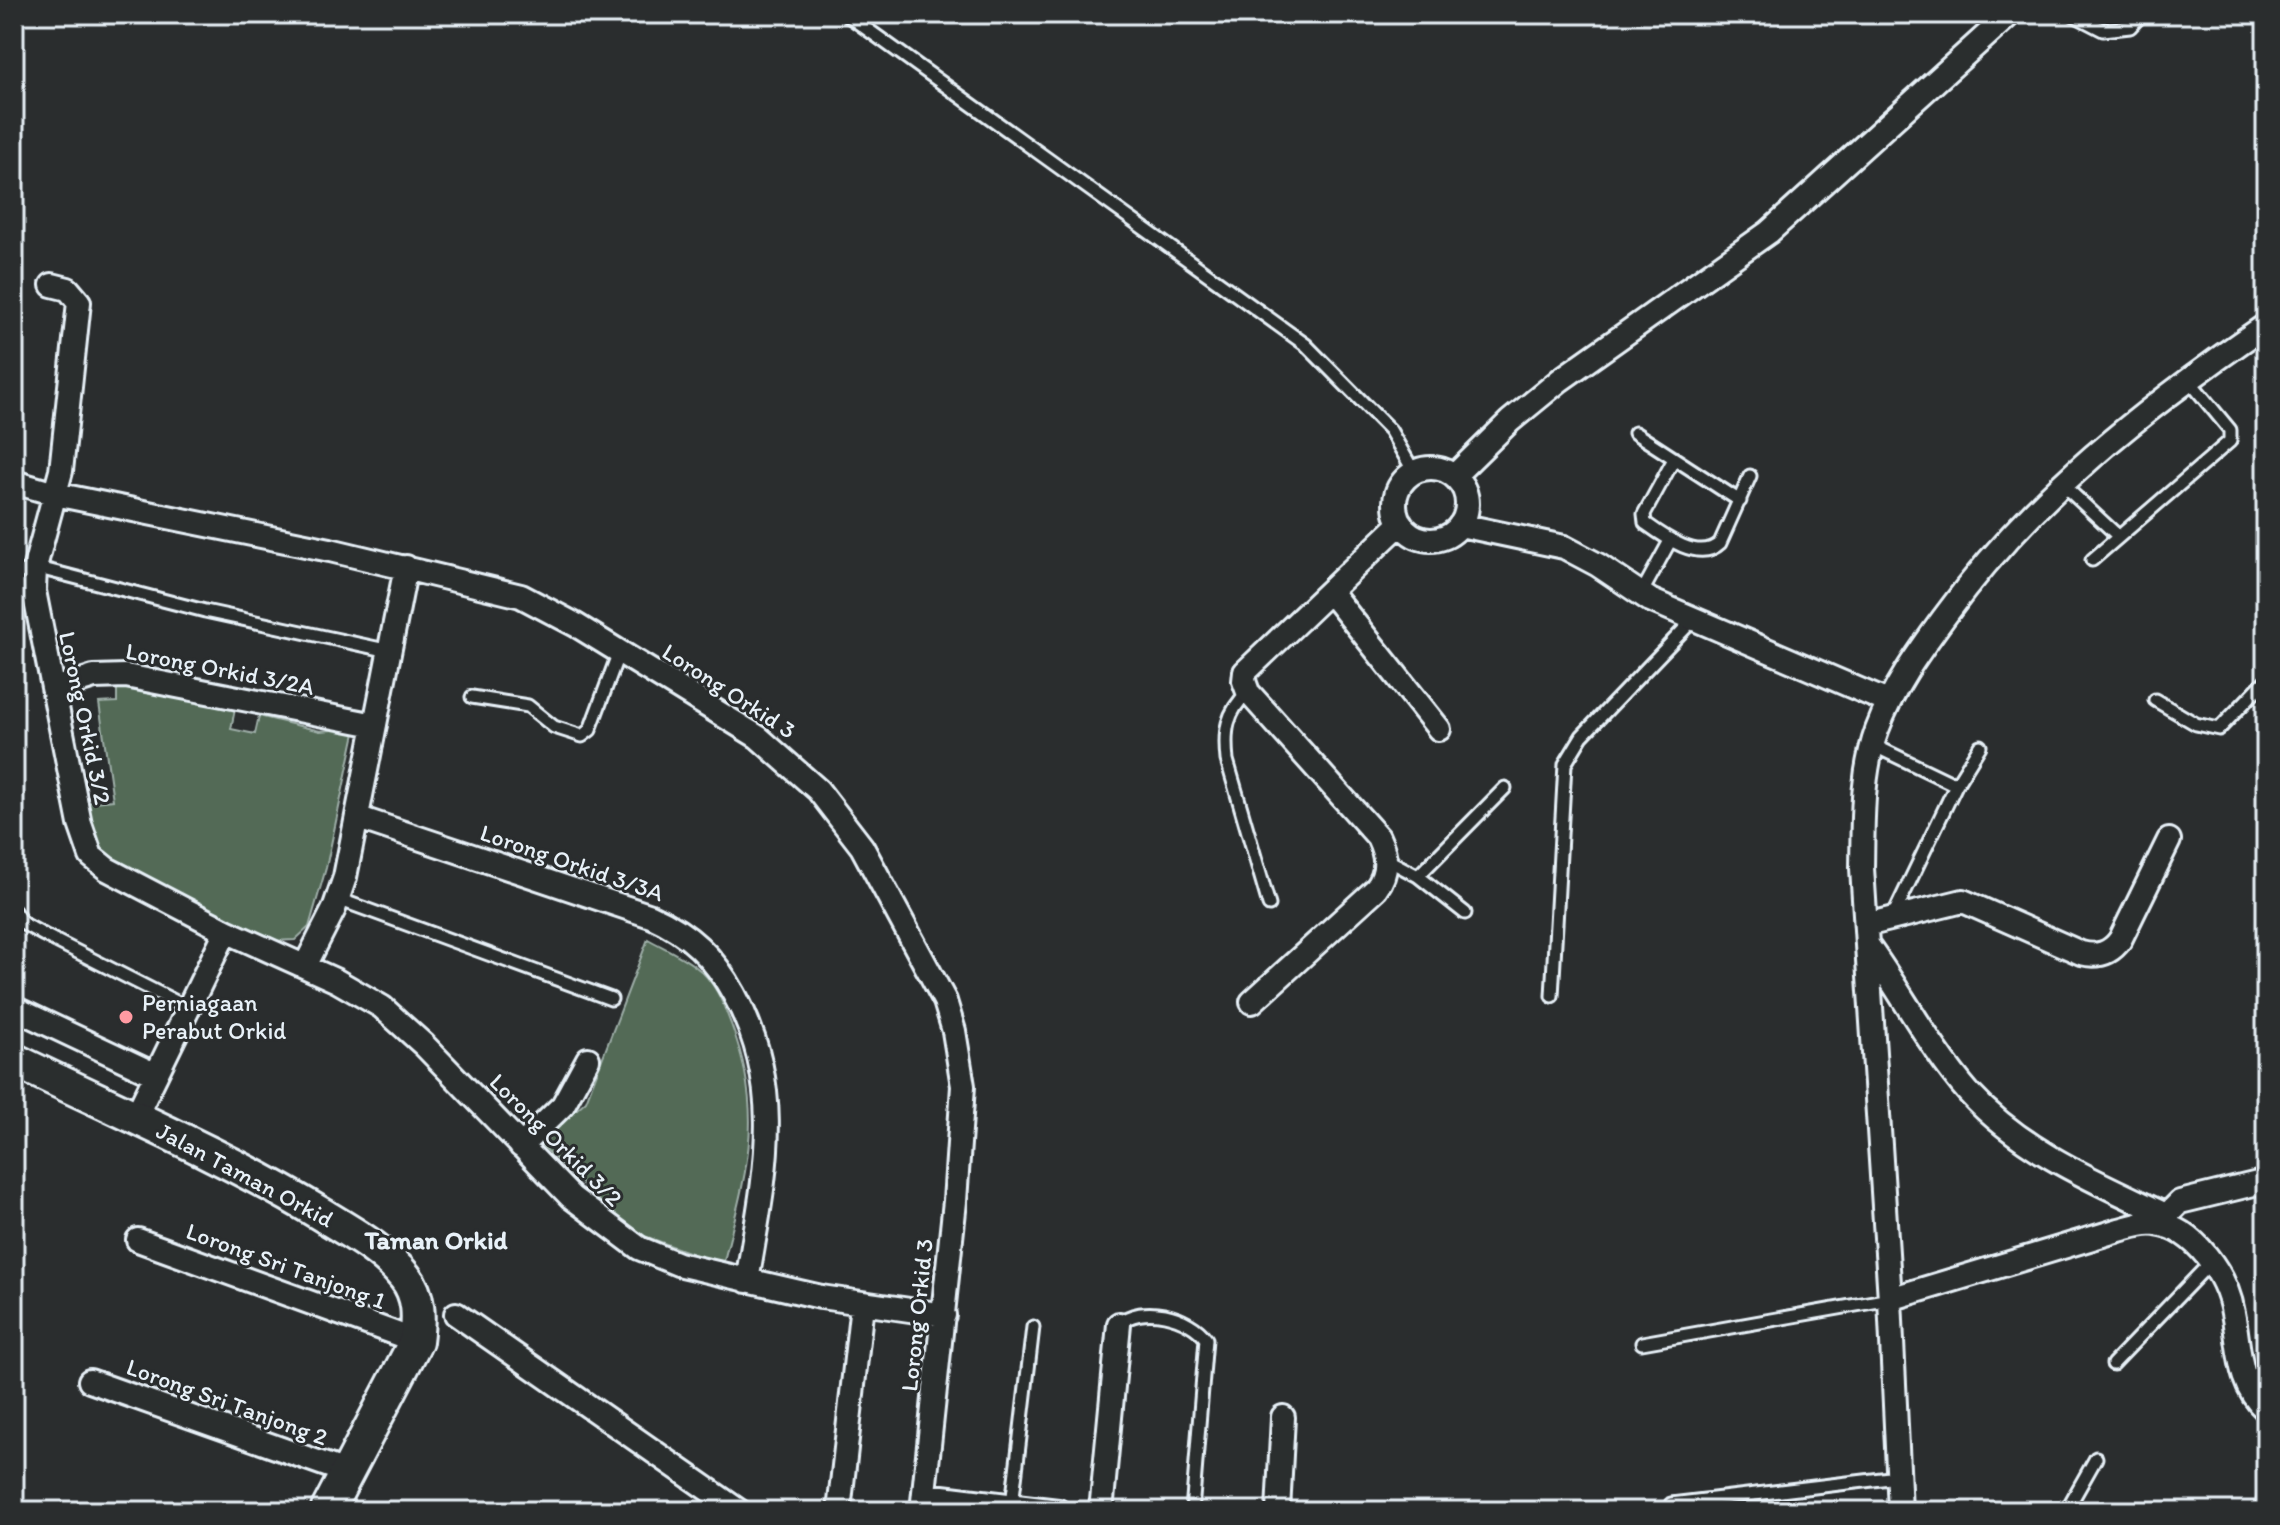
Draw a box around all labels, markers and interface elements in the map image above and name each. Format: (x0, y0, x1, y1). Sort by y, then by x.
street label: Lorong Orkid 3/2 (53, 629, 118, 807)
street label: Lorong Orkid 3/2A (123, 636, 317, 701)
street label: Lorong Orkid 3 (657, 637, 802, 745)
street label: Lorong Orkid 3/3A (477, 818, 668, 907)
place label: Perniagaan Perabut Orkid (142, 988, 286, 1045)
marker: Perniagaan Perabut Orkid (117, 1008, 135, 1026)
street label: Lorong Orkid 3/2 (484, 1067, 629, 1212)
street label: Jalan Taman Orkid (152, 1116, 339, 1233)
street label: Lorong Sri Tanjong 1 (182, 1216, 390, 1315)
district label: Taman Orkid (363, 1224, 509, 1256)
street label: Lorong Orkid 3 (894, 1237, 939, 1393)
street label: Lorong Sri Tanjong 2 (123, 1352, 332, 1452)

